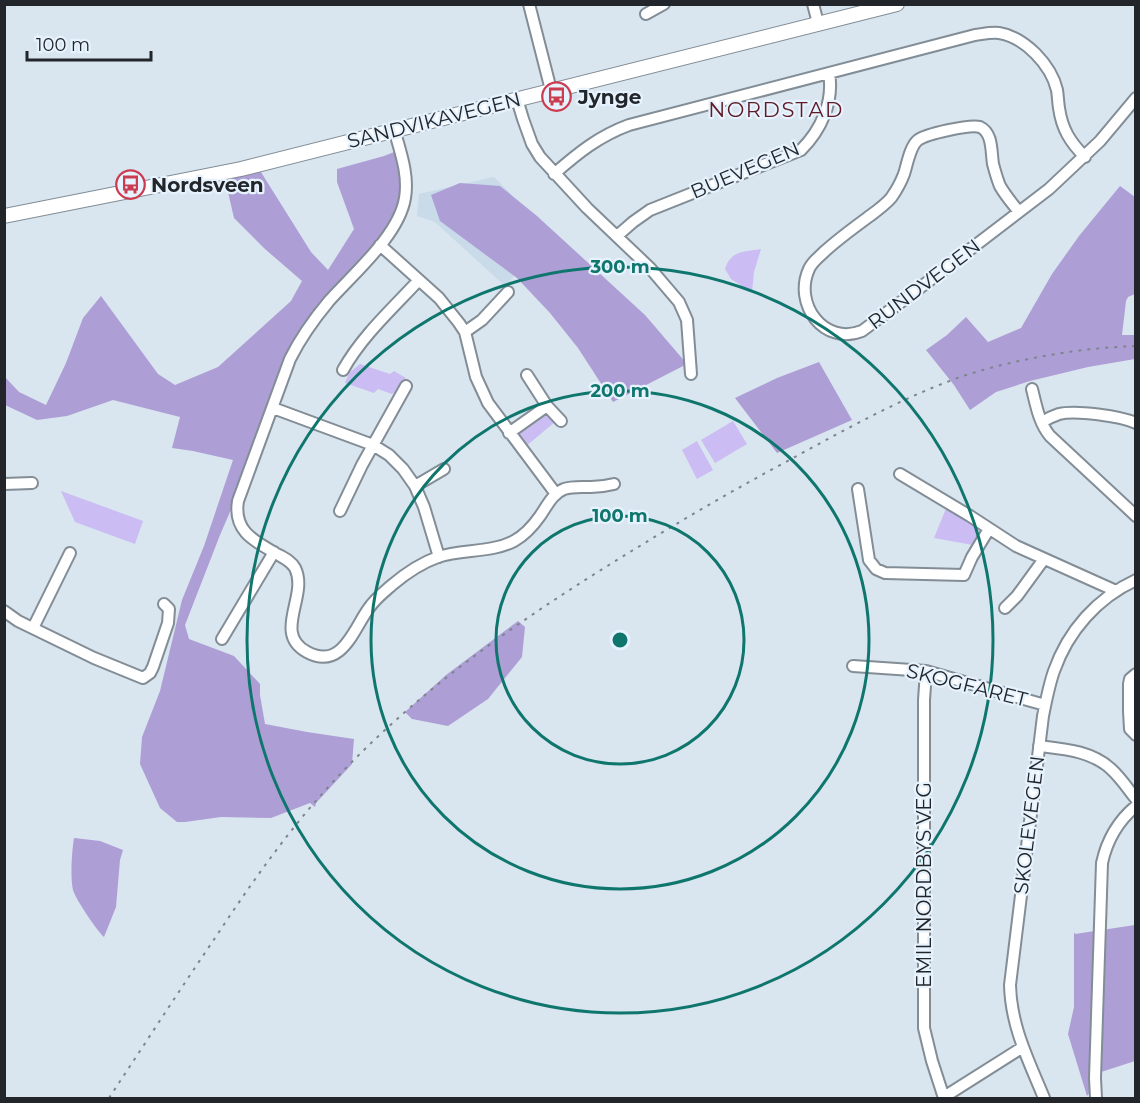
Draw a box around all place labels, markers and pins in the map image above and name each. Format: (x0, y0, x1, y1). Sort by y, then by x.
bus stop icon: Jynge (541, 81, 573, 113)
place label: Jynge (577, 85, 641, 109)
bus stop icon: Nordsveen (114, 169, 146, 201)
place label: Nordsveen (151, 173, 264, 197)
centre of rings (610, 630, 630, 650)

